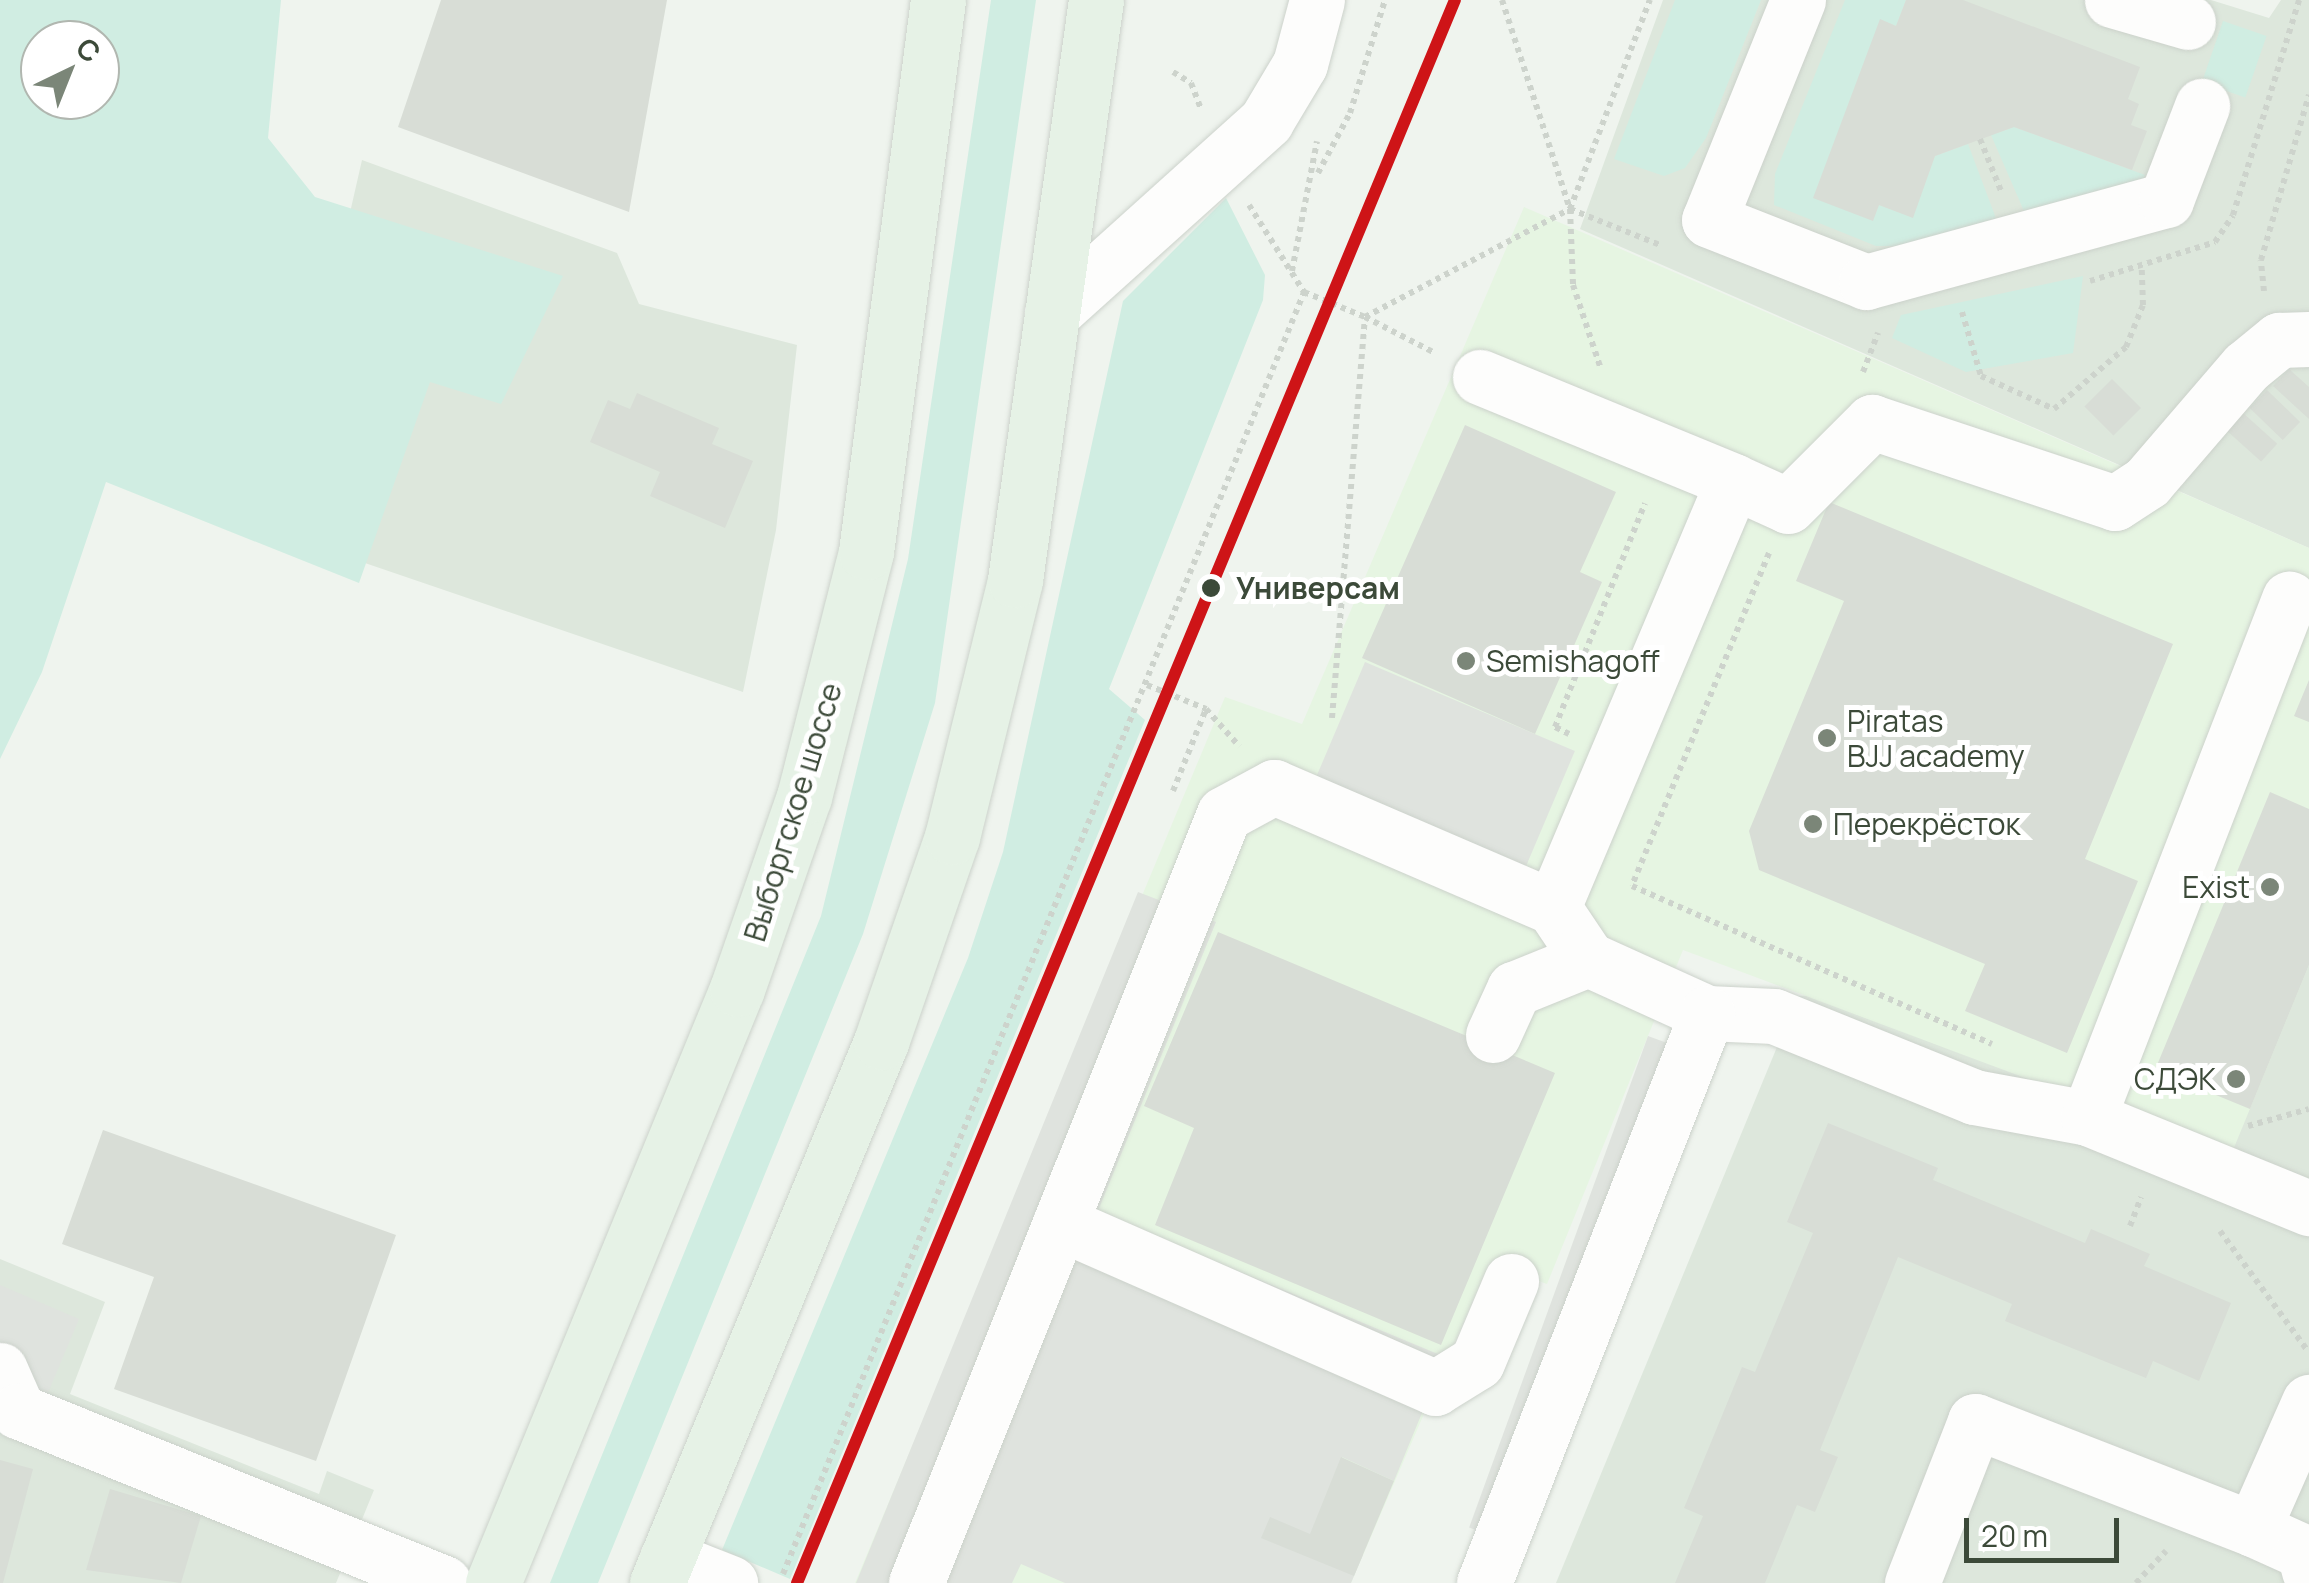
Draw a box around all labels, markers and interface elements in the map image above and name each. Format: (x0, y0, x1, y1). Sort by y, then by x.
north arrow (20, 20, 120, 120)
text: С (69, 29, 110, 70)
place label: Универсам (1236, 570, 1400, 606)
marker: Универсам (1195, 572, 1227, 604)
place label: Semishagoff (1486, 643, 1660, 679)
marker: Semishagoff (1455, 650, 1477, 672)
street label: Выборгское шоссе (737, 678, 849, 946)
place label: Piratas BJJ academy (1847, 703, 2025, 774)
marker: Piratas BJJ academy (1816, 727, 1838, 749)
place label: Перекрёсток (1833, 806, 2020, 842)
marker: Перекрёсток (1802, 813, 1824, 835)
place label: Exist (2182, 869, 2250, 905)
marker: Exist (2259, 876, 2281, 898)
place label: СДЭК (2134, 1061, 2216, 1097)
marker: СДЭК (2225, 1068, 2247, 1090)
scale bar (1969, 1498, 2124, 1560)
text: 20 m (1981, 1515, 2048, 1556)

